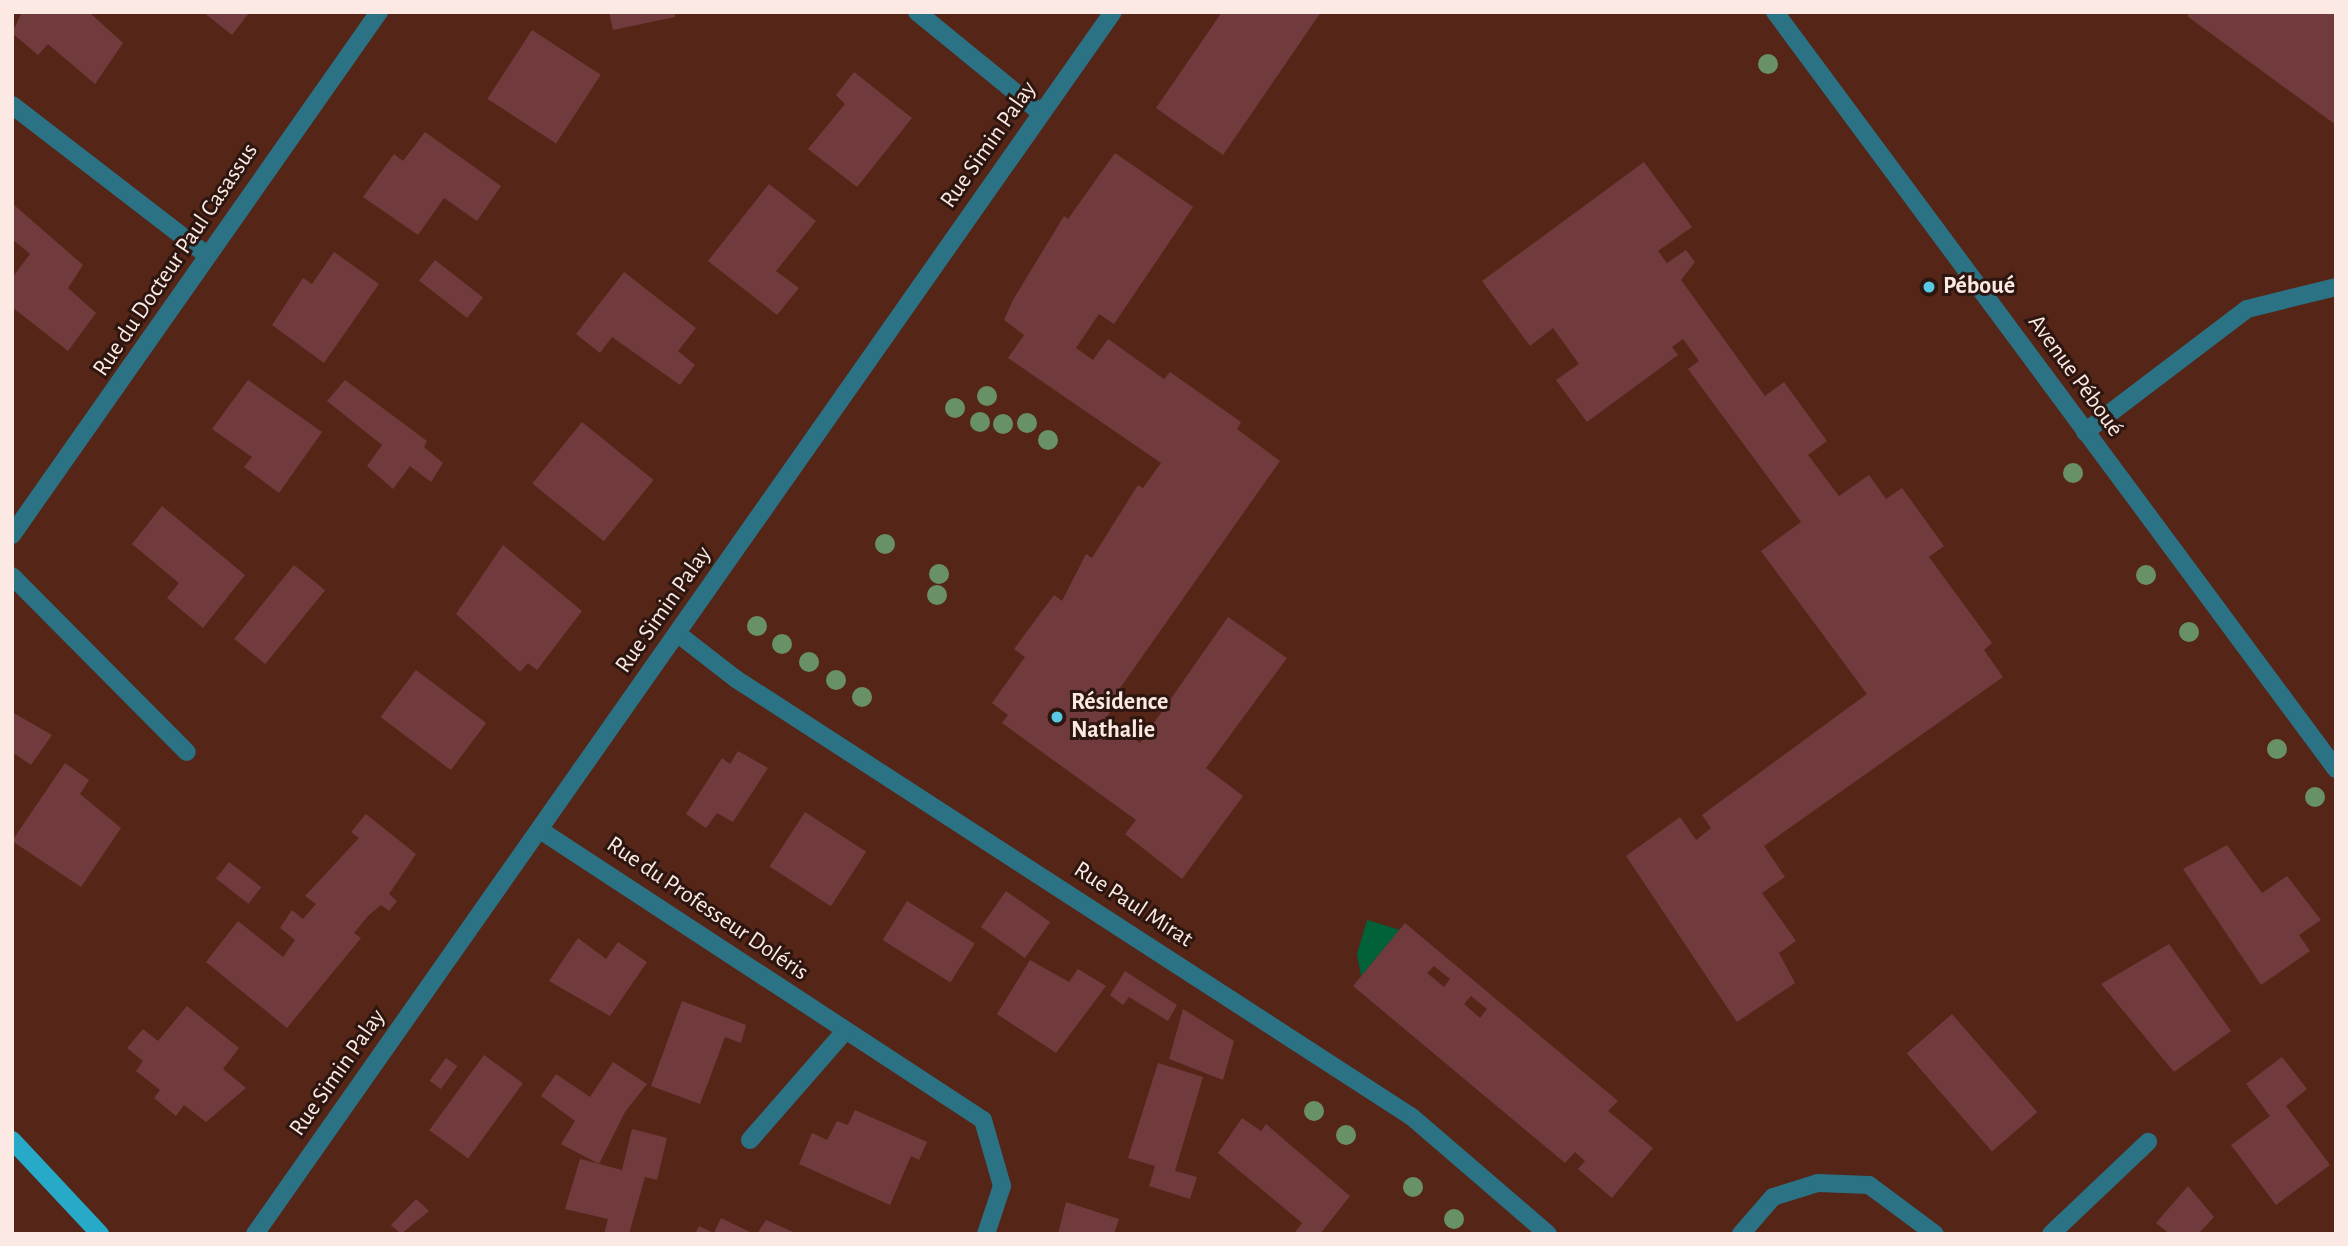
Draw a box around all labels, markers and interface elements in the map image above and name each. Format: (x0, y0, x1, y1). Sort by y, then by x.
street label: Rue Simin Palay (935, 76, 1043, 214)
street label: Rue du Docteur Paul Casassus (87, 138, 265, 382)
place label: Péboué (1943, 273, 2015, 301)
marker: Péboué (1921, 279, 1937, 295)
street label: Avenue Péboué (2021, 309, 2129, 443)
street label: Rue Simin Palay (610, 541, 718, 679)
place label: Résidence Nathalie (1071, 689, 1168, 745)
marker: Résidence Nathalie (1049, 709, 1065, 725)
street label: Rue du Professeur Doléris (601, 831, 813, 987)
street label: Rue Paul Mirat (1068, 856, 1198, 954)
street label: Rue Simin Palay (284, 1004, 392, 1142)

